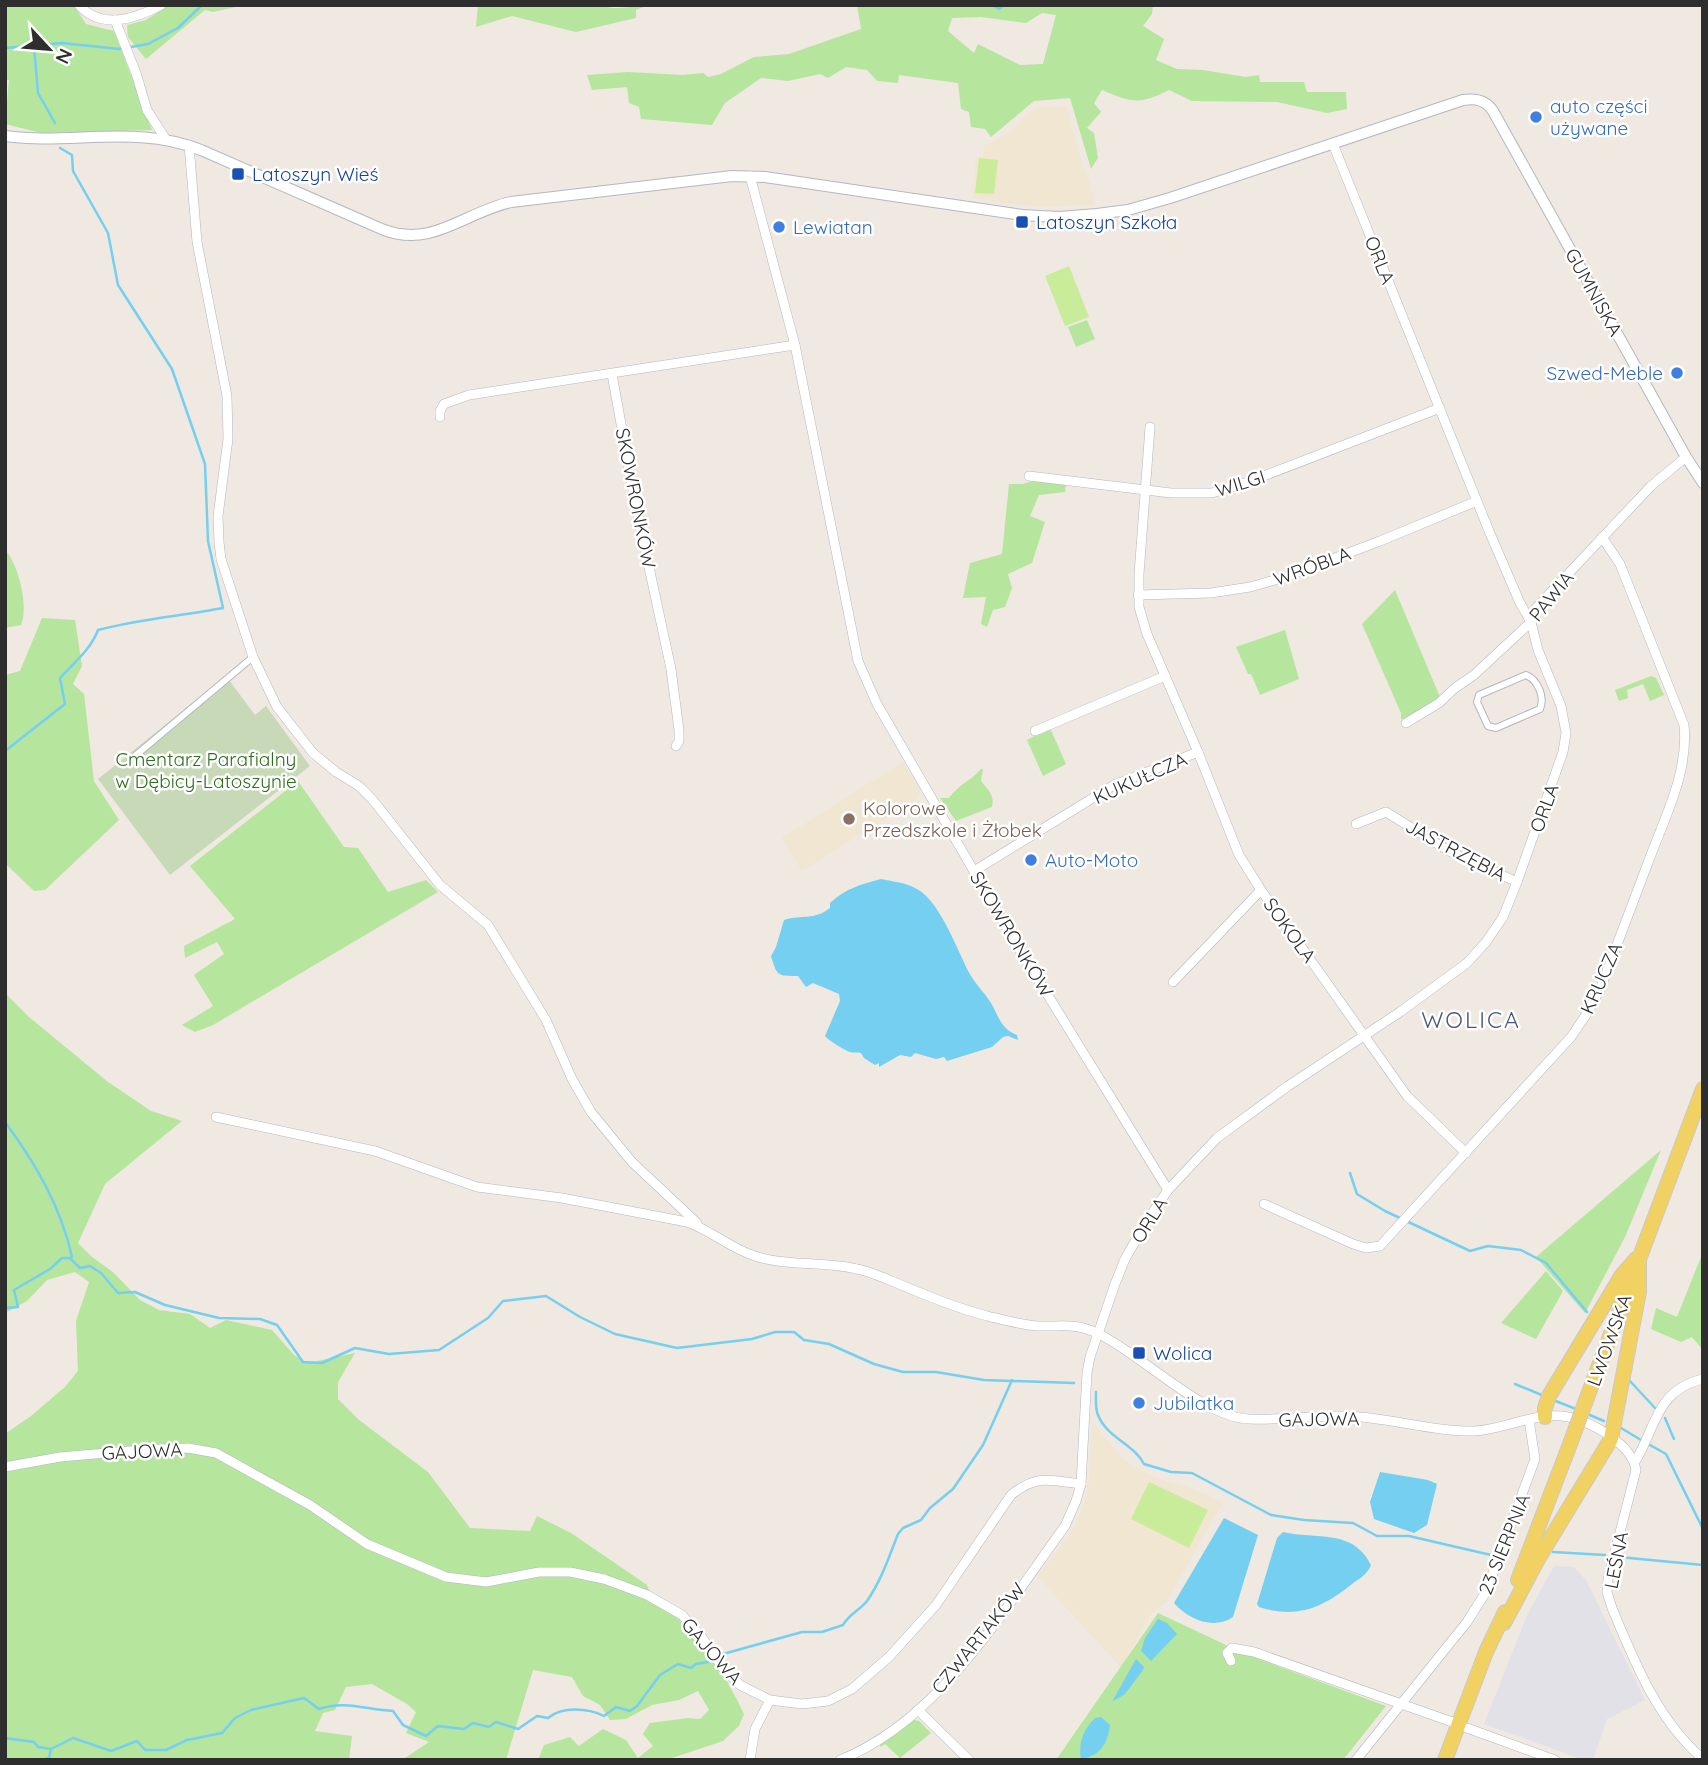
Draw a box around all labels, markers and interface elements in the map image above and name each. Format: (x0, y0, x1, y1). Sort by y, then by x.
north arrow (14, 14, 84, 84)
text: N (50, 45, 78, 68)
place label: auto części używane (1550, 94, 1647, 140)
marker: auto części używane (1528, 109, 1544, 125)
place label: Latoszyn Wieś (252, 162, 379, 186)
marker: Latoszyn Wieś (230, 166, 246, 182)
place label: Latoszyn Szkoła (1036, 210, 1177, 234)
marker: Latoszyn Szkoła (1014, 214, 1030, 230)
place label: Lewiatan (793, 215, 873, 239)
marker: Lewiatan (771, 219, 787, 235)
street label: ORLA (1360, 232, 1400, 288)
street label: GUMNISKA (1560, 244, 1628, 340)
place label: Szwed-Meble (1546, 361, 1663, 385)
marker: Szwed-Meble (1669, 365, 1685, 381)
street label: SKOWRONKÓW (611, 426, 661, 570)
street label: WILGI (1212, 464, 1268, 502)
street label: WRÓBLA (1270, 541, 1354, 591)
street label: PAWIA (1523, 566, 1579, 626)
park label: Cmentarz Parafialny w Dębicy-Latoszynie (115, 747, 297, 793)
street label: KUKUŁCZA (1089, 747, 1191, 809)
street label: ORLA (1524, 781, 1564, 835)
place label: Kolorowe Przedszkole i Żłobek (863, 796, 1042, 842)
marker: Kolorowe Przedszkole i Żłobek (841, 811, 857, 827)
street label: JASTRZĘBIA (1402, 813, 1510, 887)
place label: Auto-Moto (1045, 848, 1138, 872)
marker: Auto-Moto (1023, 852, 1039, 868)
street label: SKOWRONKÓW (965, 867, 1059, 1001)
street label: SOKOLA (1258, 893, 1322, 967)
street label: KRUCZA (1575, 938, 1627, 1018)
district label: WOLICA (1421, 1005, 1521, 1034)
street label: ORLA (1126, 1193, 1172, 1247)
street label: LWOWSKA (1581, 1291, 1637, 1389)
place label: Wolica (1153, 1341, 1212, 1365)
marker: Wolica (1131, 1345, 1147, 1361)
place label: Jubilatka (1153, 1391, 1234, 1415)
marker: Jubilatka (1131, 1395, 1147, 1411)
street label: GAJOWA (1278, 1406, 1360, 1432)
street label: GAJOWA (101, 1437, 183, 1465)
street label: 23 SIERPNIA (1473, 1490, 1535, 1598)
street label: LEŚNA (1599, 1529, 1633, 1591)
street label: CZWARTAKÓW (926, 1578, 1030, 1698)
street label: GAJOWA (676, 1613, 748, 1689)

